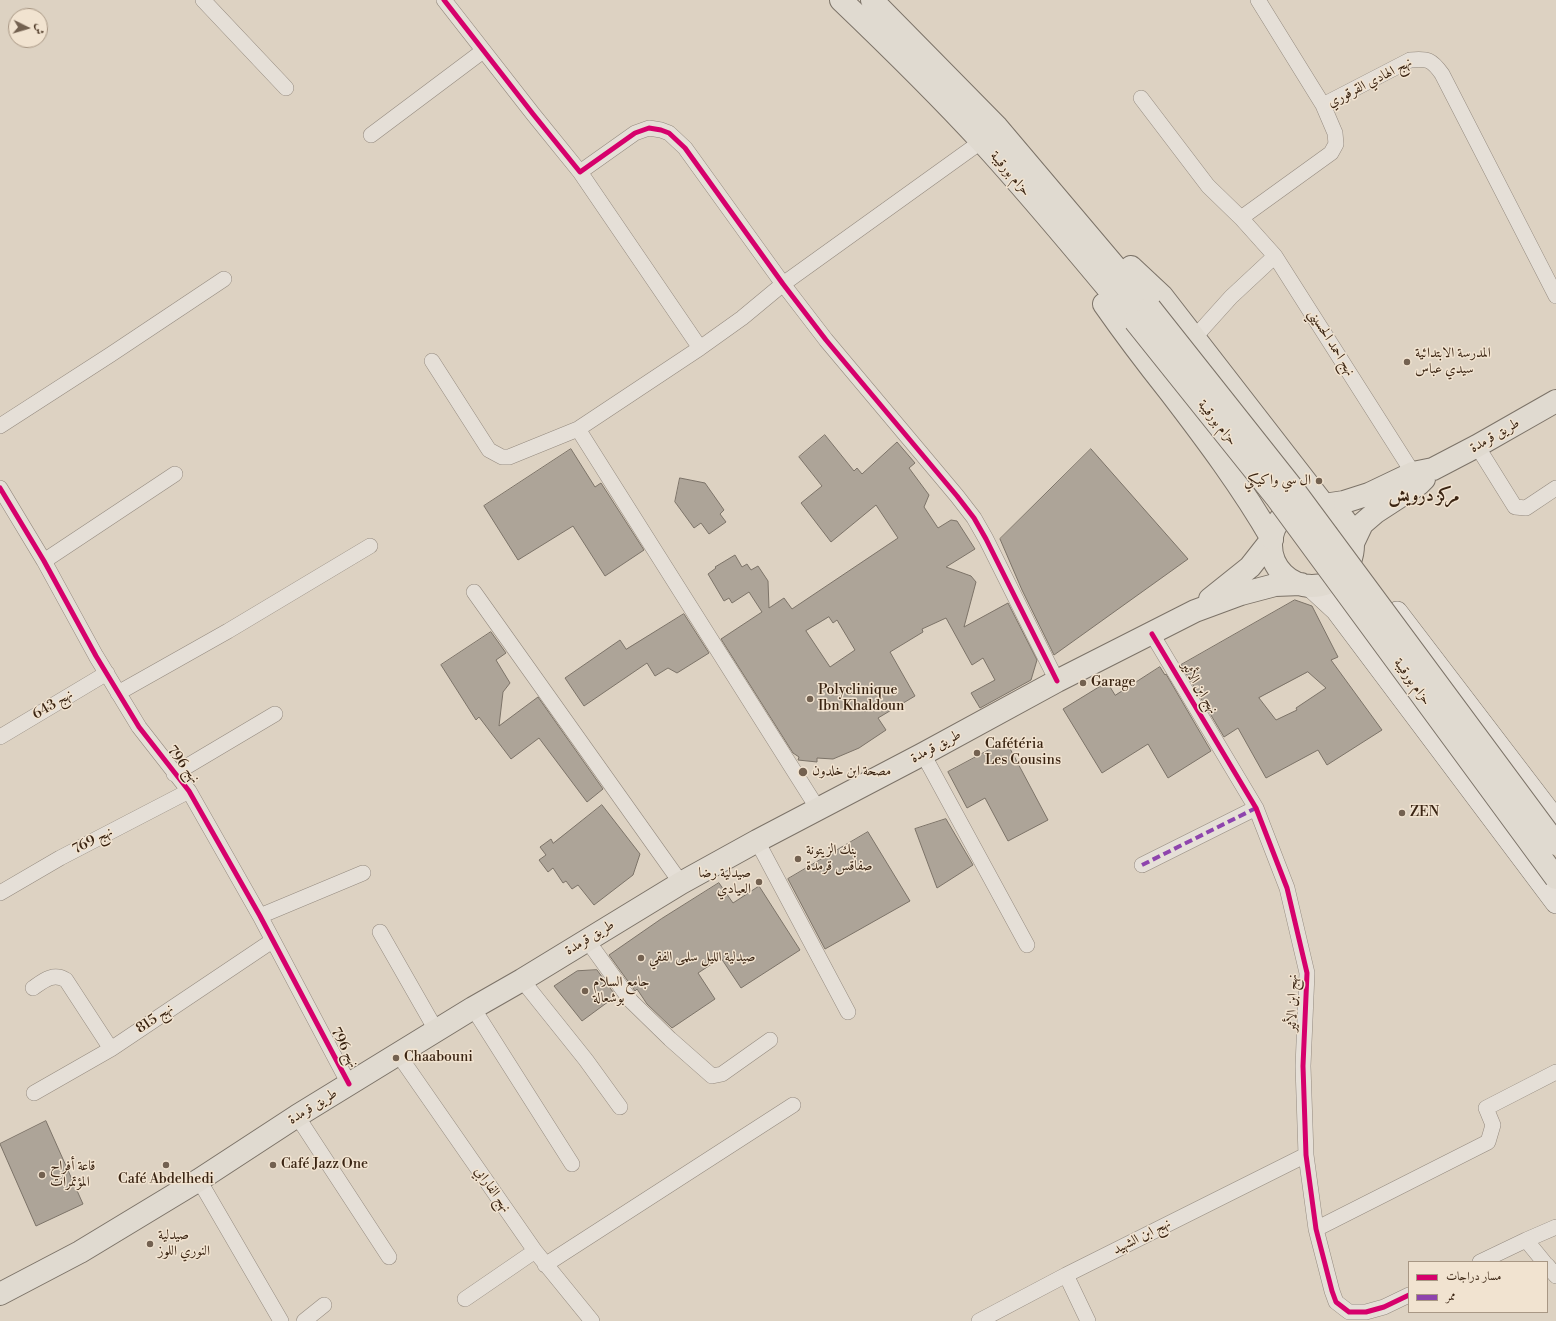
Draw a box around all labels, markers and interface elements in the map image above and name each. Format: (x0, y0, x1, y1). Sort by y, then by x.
north arrow (8, 8, 48, 48)
text: ش (32, 23, 46, 35)
street label: نهج الهادي القرقوري (1325, 54, 1415, 112)
street label: حزام بورقيبة (986, 148, 1034, 200)
street label: نهج احمد الحسيني (1304, 307, 1358, 379)
place label: المدرسة الابتدائية سيدي عباس (1415, 346, 1491, 378)
marker: المدرسة الابتدائية سيدي عباس (1402, 357, 1412, 367)
street label: حزام بورقيبة (1194, 397, 1240, 449)
street label: طريق قرمدة (1467, 415, 1523, 457)
place label: ال سي واكيكي (1244, 473, 1311, 489)
marker: ال سي واكيكي (1314, 476, 1324, 486)
district label: مركز درويش (1389, 486, 1459, 508)
street label: حزام بورقيبة (1389, 655, 1435, 709)
street label: نهج ابن الأثير (1177, 659, 1221, 717)
place label: Garage (1091, 675, 1136, 691)
marker: Garage (1078, 678, 1088, 688)
place label: Polyclinique Ibn Khaldoun (818, 683, 904, 716)
street label: نهج 643 (30, 686, 76, 724)
marker: Polyclinique Ibn Khaldoun (805, 694, 815, 704)
street label: طريق قرمدة (908, 727, 964, 767)
place label: Cafétéria Les Cousins (985, 737, 1061, 770)
street label: نهج 796 (163, 743, 203, 787)
marker: Cafétéria Les Cousins (972, 748, 982, 758)
place label: مصحة ابن خلدون (812, 764, 891, 780)
marker: مصحة ابن خلدون (797, 766, 809, 778)
place label: ZEN (1410, 805, 1439, 821)
marker: ZEN (1397, 808, 1407, 818)
street label: نهج 769 (70, 824, 116, 858)
place label: بنك الزيتونة صفاقس قرمدة (806, 843, 873, 876)
marker: بنك الزيتونة صفاقس قرمدة (793, 854, 803, 864)
place label: صيدلية رضا العيادي (699, 866, 751, 898)
marker: صيدلية رضا العيادي (754, 877, 764, 887)
street label: طريق قرمدة (562, 917, 618, 959)
place label: صيدلية الليل سلمى الفقي (649, 950, 755, 966)
marker: صيدلية الليل سلمى الفقي (636, 953, 646, 963)
street label: نهج ابن الأثير (1284, 974, 1302, 1032)
place label: جامع السلام بوشعالة (593, 975, 649, 1008)
marker: جامع السلام بوشعالة (580, 986, 590, 996)
street label: نهج 815 (133, 1000, 177, 1038)
street label: نهج 796 (326, 1025, 362, 1071)
place label: Chaabouni (404, 1050, 473, 1066)
marker: Chaabouni (391, 1053, 401, 1063)
street label: طريق قرمدة (285, 1085, 341, 1129)
place label: Café Jazz One (281, 1157, 368, 1173)
place label: قاعة أفراح المؤتمرات (50, 1159, 95, 1192)
marker: Café Abdelhedi (161, 1160, 171, 1170)
marker: Café Jazz One (268, 1160, 278, 1170)
street label: نهج الفارابي (470, 1164, 514, 1216)
marker: قاعة أفراح المؤتمرات (37, 1170, 47, 1180)
place label: Café Abdelhedi (118, 1172, 214, 1188)
street label: نهج ابن الشهيد (1110, 1215, 1174, 1259)
place label: صيدلية النوري اللوز (158, 1228, 210, 1260)
marker: صيدلية النوري اللوز (145, 1239, 155, 1249)
legend (1408, 1261, 1548, 1313)
text: مسار دراجات (1446, 1269, 1501, 1284)
text: ممر (1446, 1289, 1456, 1304)

